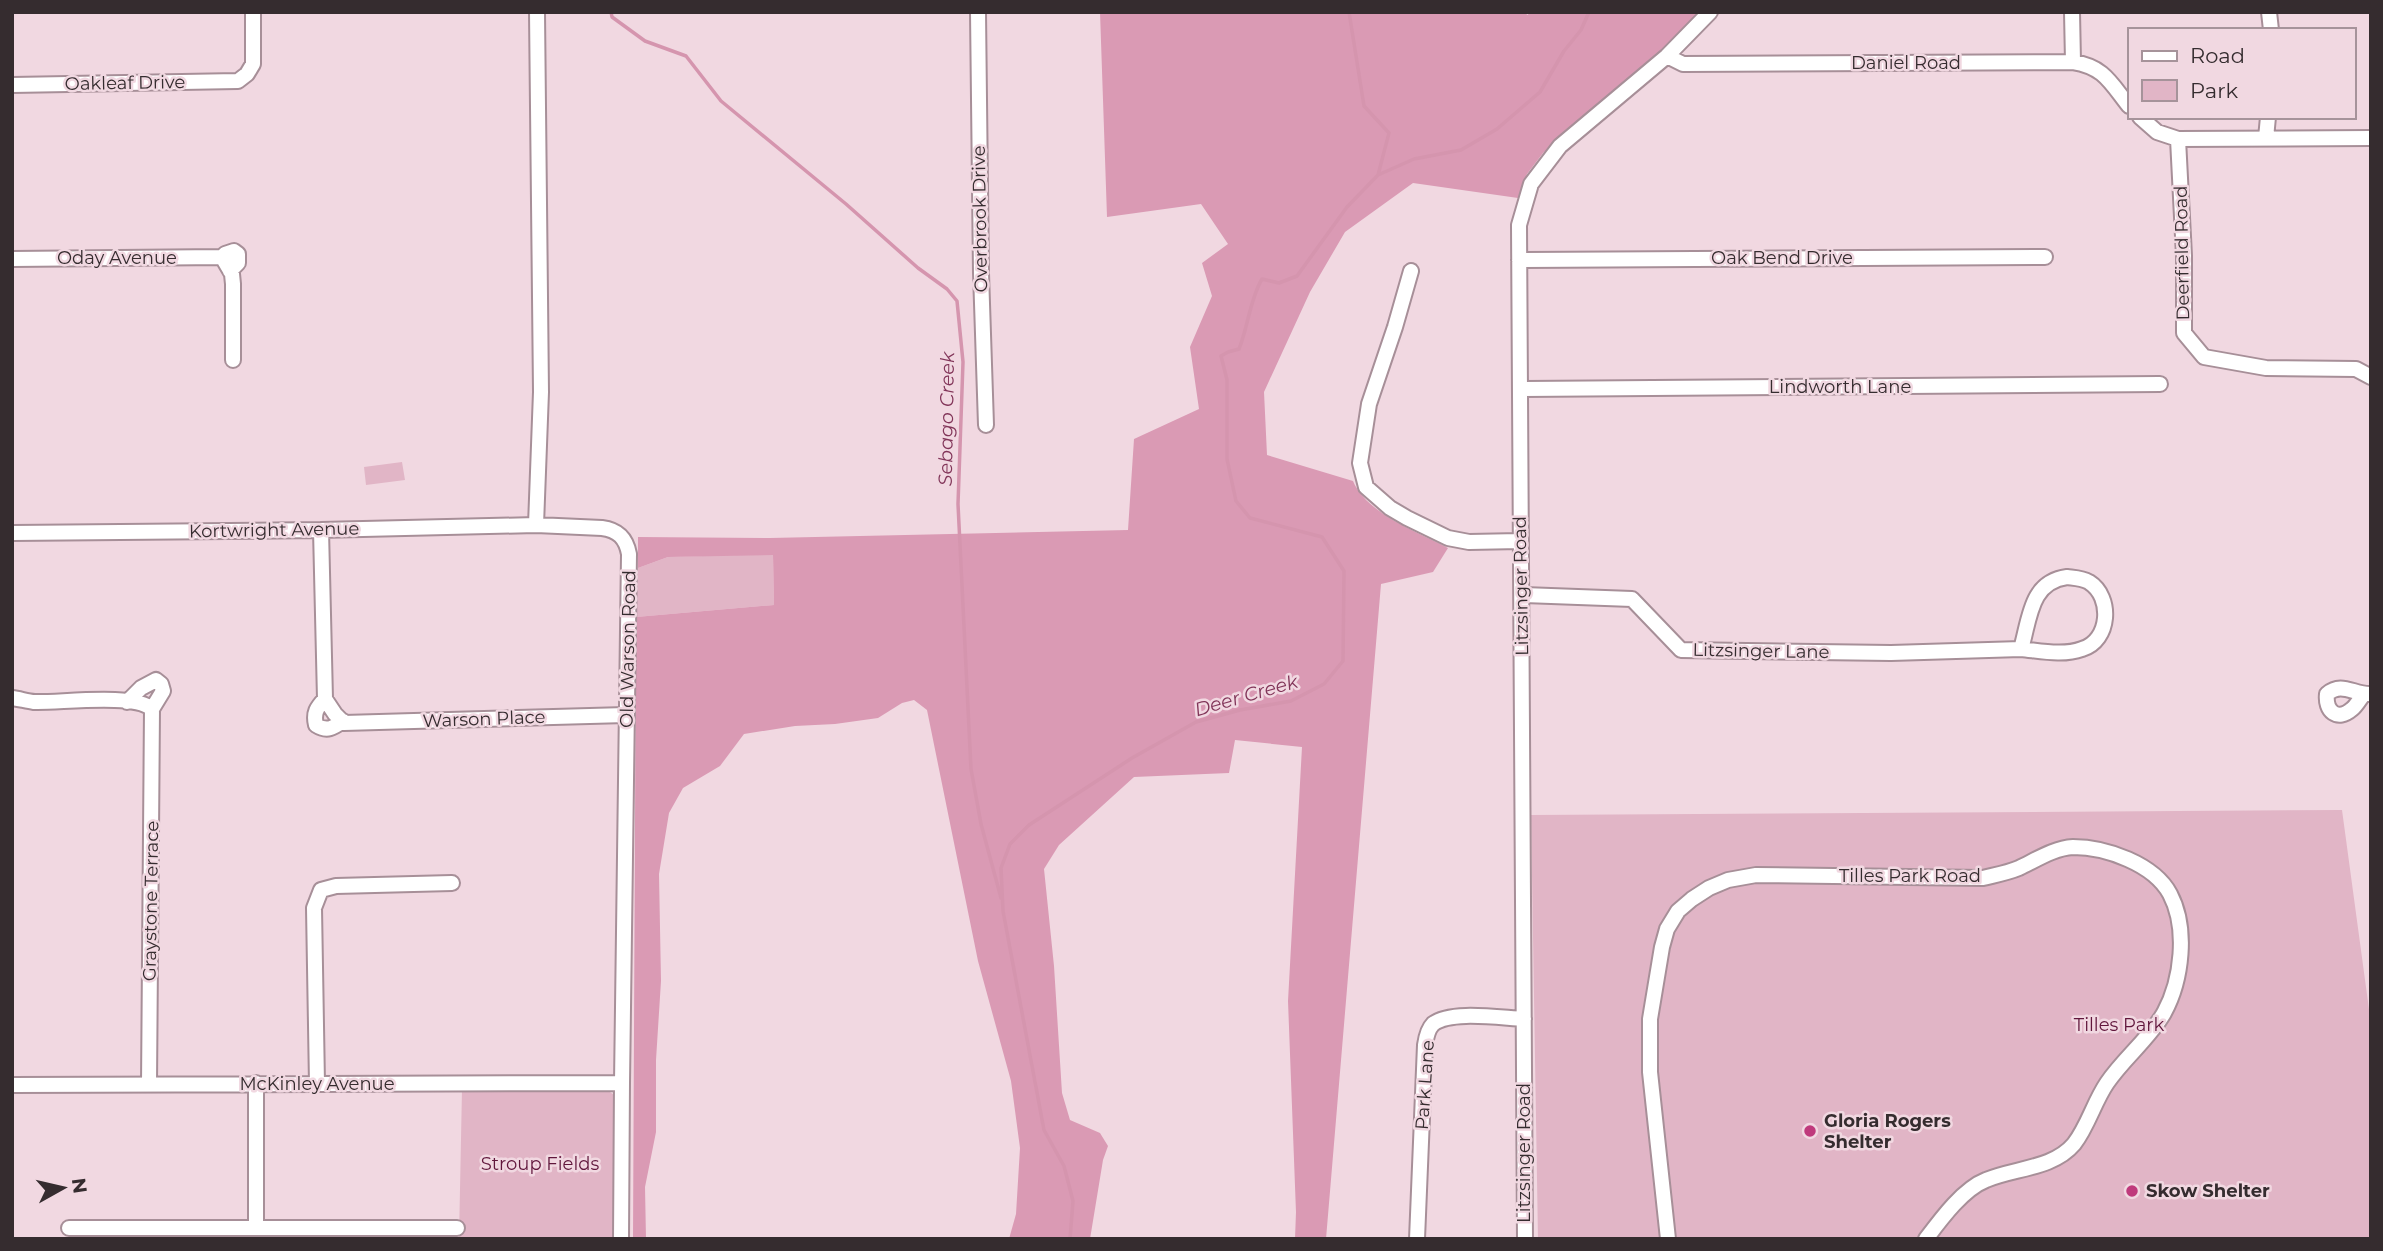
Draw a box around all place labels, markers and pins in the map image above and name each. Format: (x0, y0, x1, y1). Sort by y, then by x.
place label: Gloria Rogers Shelter (1824, 1110, 1951, 1153)
marker: Gloria Rogers Shelter (1802, 1123, 1818, 1139)
place label: Skow Shelter (2146, 1180, 2270, 1202)
marker: Skow Shelter (2124, 1183, 2140, 1199)

